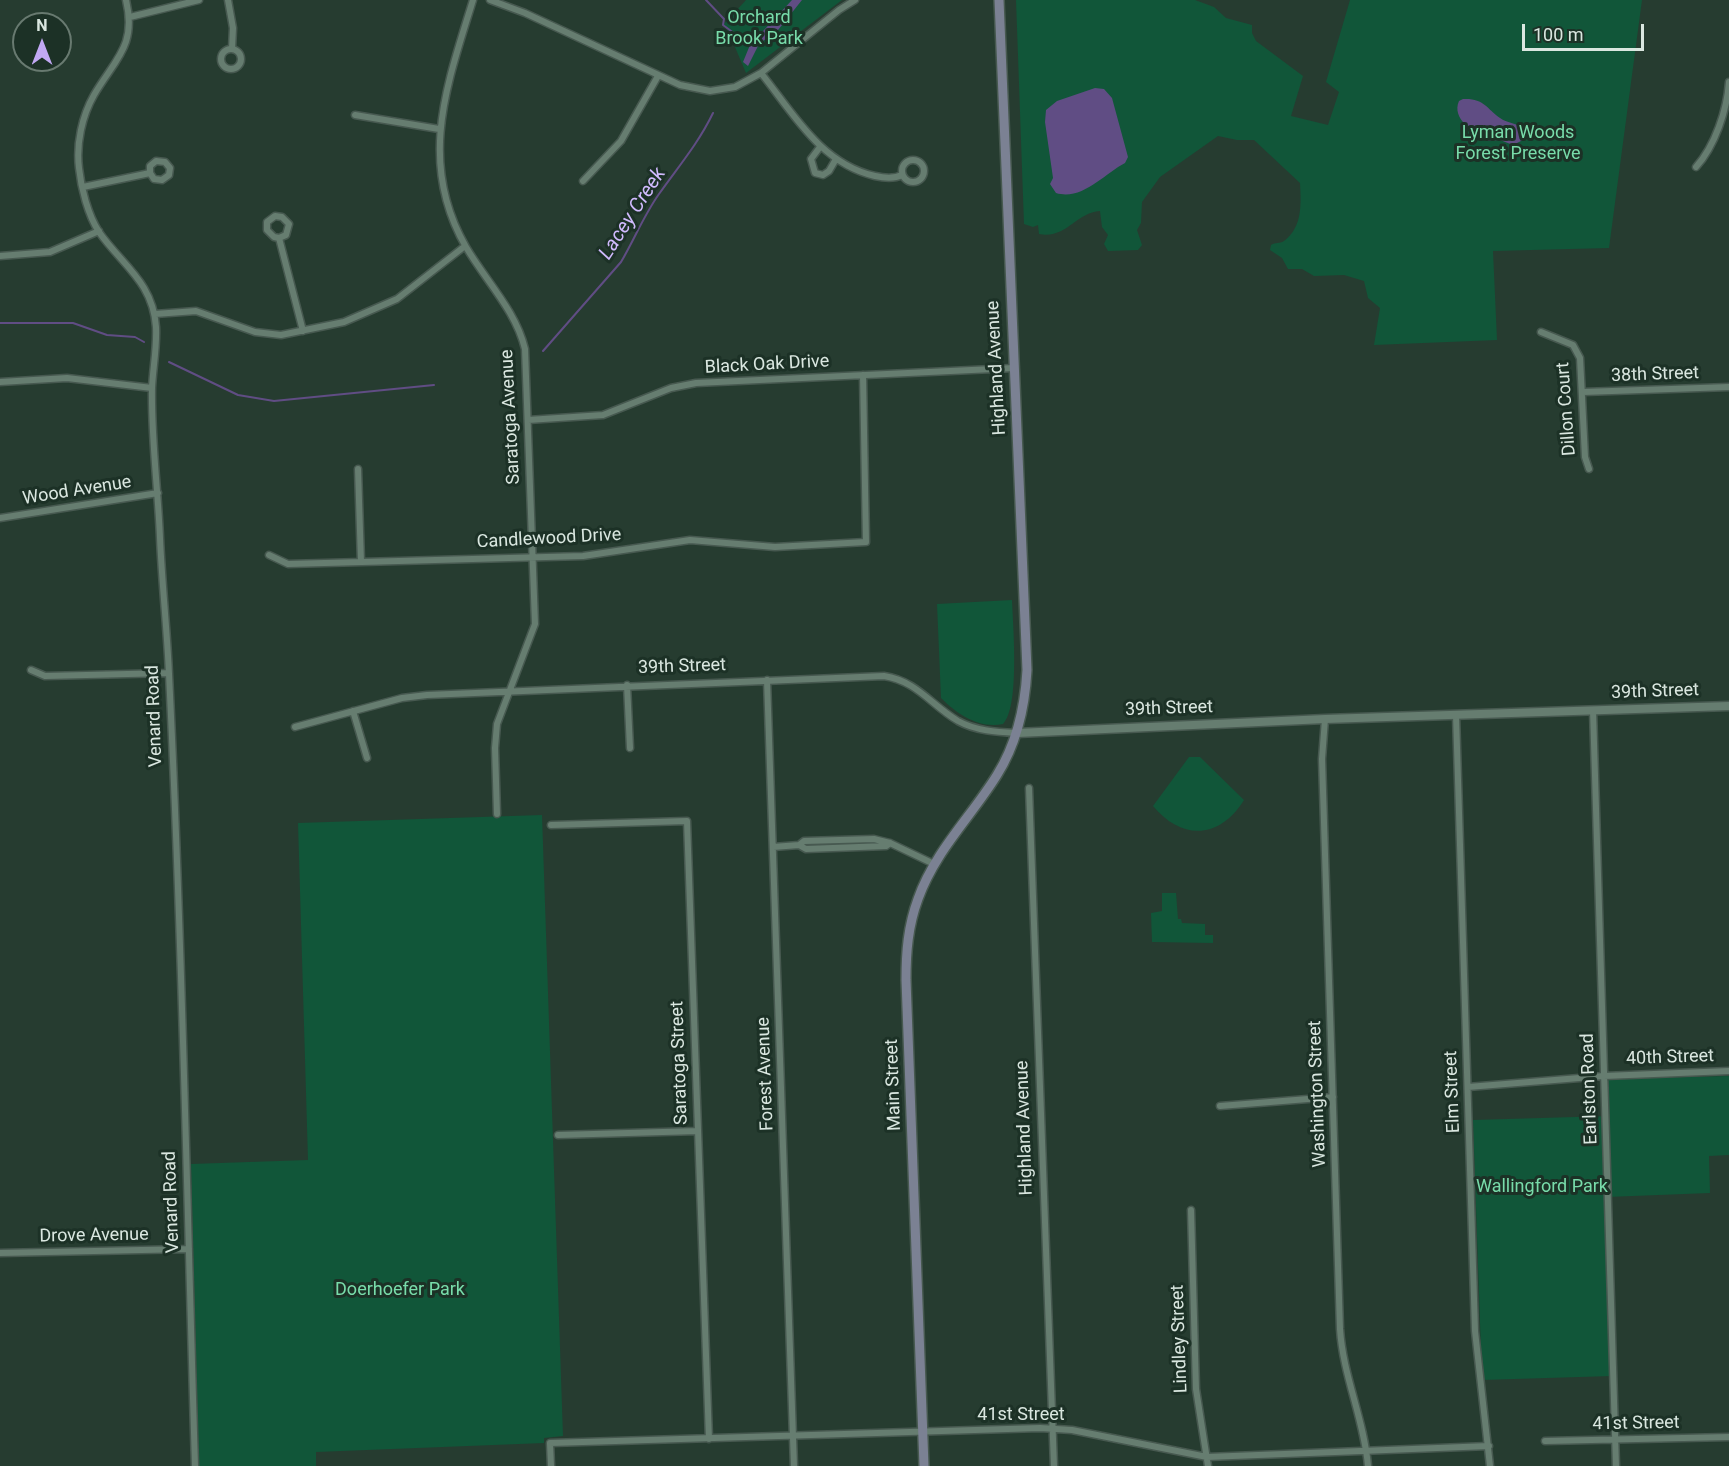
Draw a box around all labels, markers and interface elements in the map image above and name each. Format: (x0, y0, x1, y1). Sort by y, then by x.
park label: Orchard Brook Park (715, 7, 803, 50)
north arrow (12, 12, 72, 72)
scale bar (1525, 12, 1646, 50)
text: N (36, 16, 48, 35)
text: 100 m (1533, 24, 1584, 45)
park label: Lyman Woods Forest Preserve (1455, 122, 1581, 164)
water label: Lacey Creek (594, 164, 672, 264)
street label: Highland Avenue (983, 300, 1011, 436)
street label: Saratoga Avenue (497, 349, 525, 485)
street label: Black Oak Drive (704, 351, 830, 379)
street label: Dillon Court (1553, 361, 1581, 457)
street label: 38th Street (1611, 363, 1699, 387)
street label: Wood Avenue (21, 472, 133, 510)
street label: Candlewood Drive (476, 524, 622, 554)
street label: 39th Street (638, 655, 726, 679)
street label: Venard Road (142, 665, 168, 767)
street label: 39th Street (1611, 680, 1699, 704)
street label: 39th Street (1125, 697, 1213, 721)
street label: Saratoga Street (667, 1001, 693, 1125)
street label: Forest Avenue (753, 1017, 779, 1131)
street label: Washington Street (1305, 1020, 1331, 1168)
street label: Earlston Road (1577, 1033, 1603, 1145)
street label: Main Street (882, 1039, 906, 1131)
street label: 40th Street (1626, 1046, 1714, 1070)
street label: Elm Street (1441, 1050, 1465, 1134)
street label: Highland Avenue (1012, 1060, 1038, 1196)
street label: Venard Road (159, 1151, 185, 1253)
park label: Wallingford Park (1476, 1176, 1608, 1198)
street label: Drove Avenue (39, 1224, 149, 1248)
park label: Doerhoefer Park (335, 1279, 465, 1301)
street label: Lindley Street (1167, 1284, 1193, 1394)
street label: 41st Street (977, 1404, 1065, 1426)
street label: 41st Street (1592, 1412, 1680, 1436)

